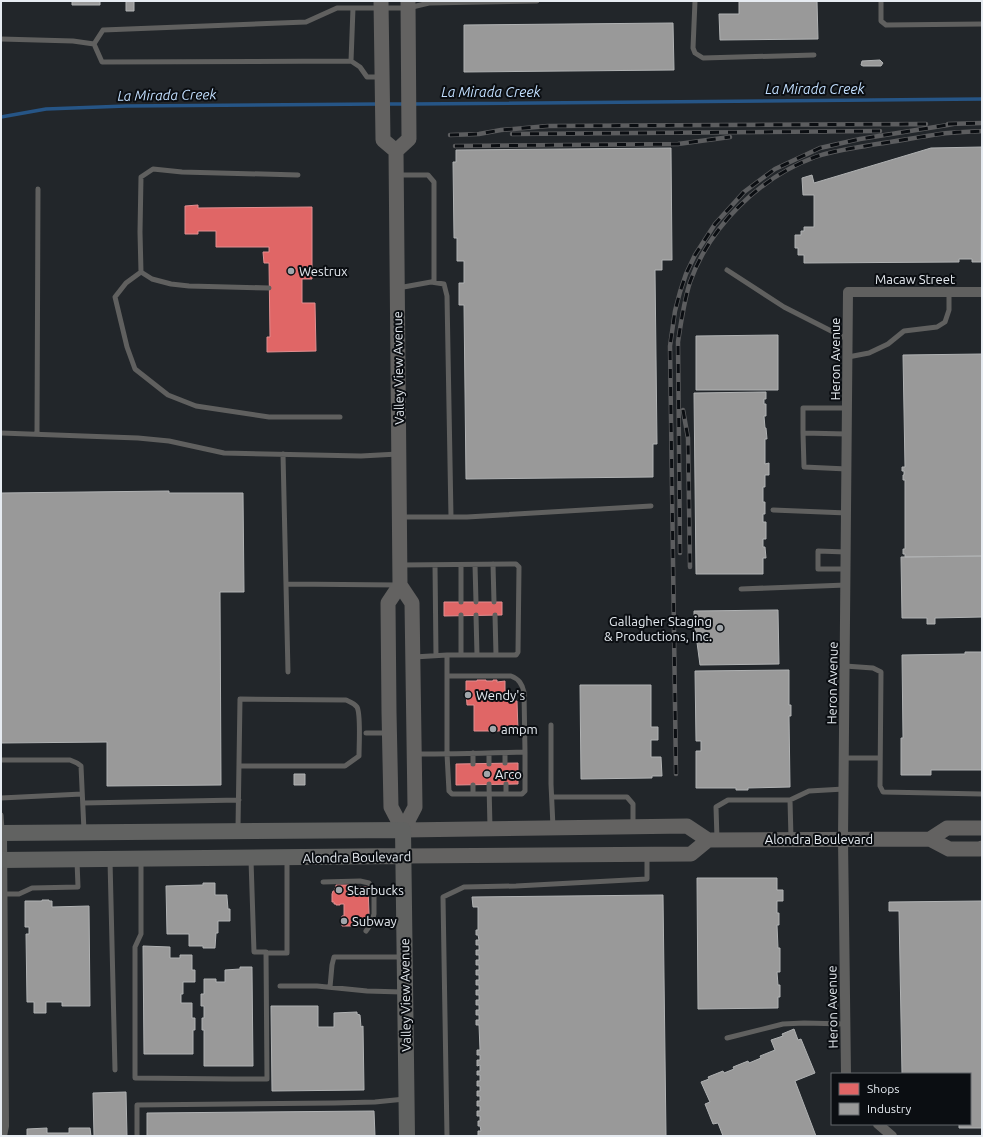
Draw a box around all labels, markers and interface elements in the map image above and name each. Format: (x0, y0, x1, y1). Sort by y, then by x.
water label: La Mirada Creek (765, 81, 865, 97)
water label: La Mirada Creek (441, 84, 541, 100)
water label: La Mirada Creek (117, 86, 218, 104)
place label: Westrux (299, 264, 348, 278)
marker: Westrux (286, 266, 296, 276)
street label: Macaw Street (875, 272, 955, 286)
street label: Valley View Avenue (390, 311, 406, 425)
street label: Heron Avenue (828, 318, 842, 400)
place label: Gallagher Staging & Productions, Inc. (604, 614, 712, 644)
marker: Gallagher Staging & Productions, Inc. (715, 623, 725, 633)
street label: Heron Avenue (824, 641, 840, 725)
place label: Wendy's (476, 688, 525, 702)
marker: Wendy's (463, 690, 473, 700)
place label: ampm (501, 722, 538, 736)
marker: ampm (488, 724, 498, 734)
place label: Arco (495, 767, 522, 781)
marker: Arco (482, 769, 492, 779)
street label: Alondra Boulevard (765, 832, 873, 846)
street label: Alondra Boulevard (303, 849, 411, 865)
place label: Starbucks (347, 883, 404, 897)
marker: Starbucks (334, 885, 344, 895)
place label: Subway (352, 914, 397, 928)
marker: Subway (339, 916, 349, 926)
street label: Valley View Avenue (397, 938, 413, 1052)
street label: Heron Avenue (824, 965, 840, 1049)
legend (831, 1073, 971, 1125)
text: Shops (867, 1082, 899, 1095)
text: Industry (867, 1102, 912, 1115)

